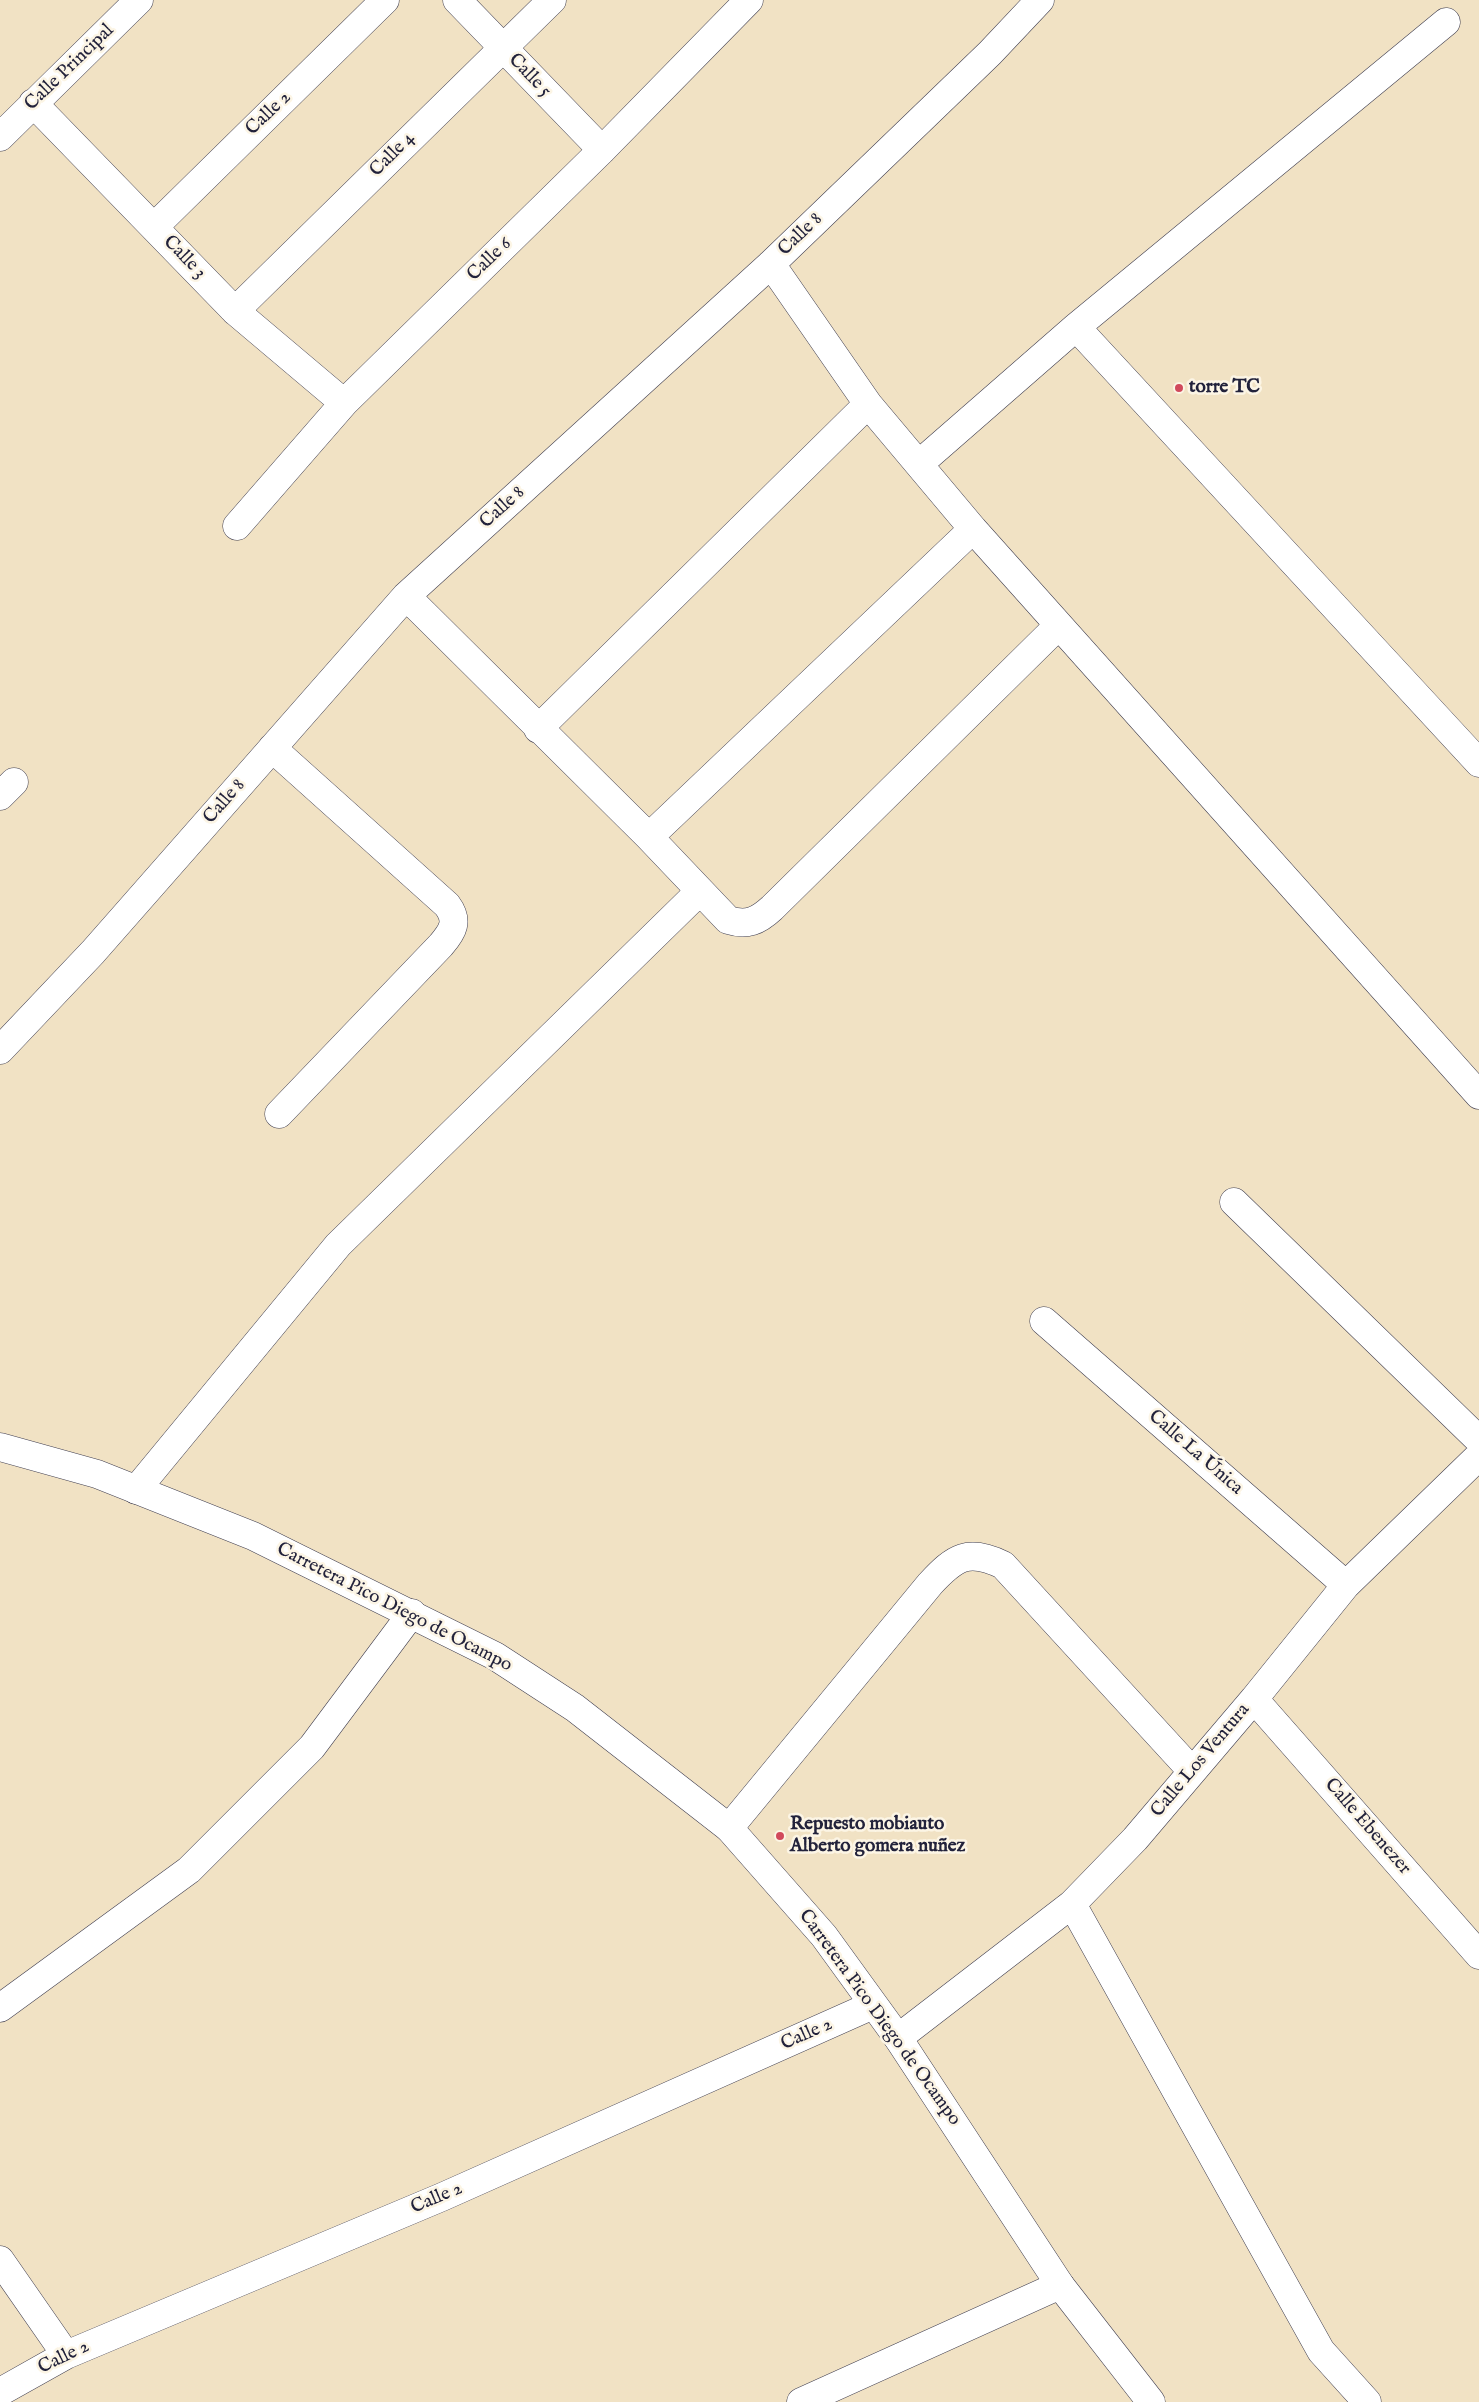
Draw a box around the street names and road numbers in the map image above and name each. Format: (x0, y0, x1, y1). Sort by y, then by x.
street label: Calle Principal (21, 20, 119, 116)
street label: Calle 5 (503, 49, 555, 103)
street label: Calle 2 (242, 87, 296, 141)
street label: Calle 4 (366, 128, 420, 182)
street label: Calle 8 (774, 209, 828, 261)
street label: Calle 3 (158, 231, 210, 285)
street label: Calle 6 (463, 233, 517, 287)
street label: Calle 8 (476, 482, 530, 534)
street label: Calle 8 (199, 775, 251, 829)
street label: Calle La Única (1143, 1406, 1247, 1500)
street label: Carretera Pico Diego de Ocampo (272, 1538, 516, 1678)
street label: Calle Los Ventura (1147, 1699, 1255, 1823)
street label: Calle Ebenezer (1319, 1774, 1415, 1880)
street label: Carretera Pico Diego de Ocampo (793, 1906, 965, 2130)
street label: Calle 2 (778, 2014, 836, 2056)
street label: Calle 2 (408, 2178, 466, 2220)
street label: Calle 2 (35, 2336, 93, 2380)

